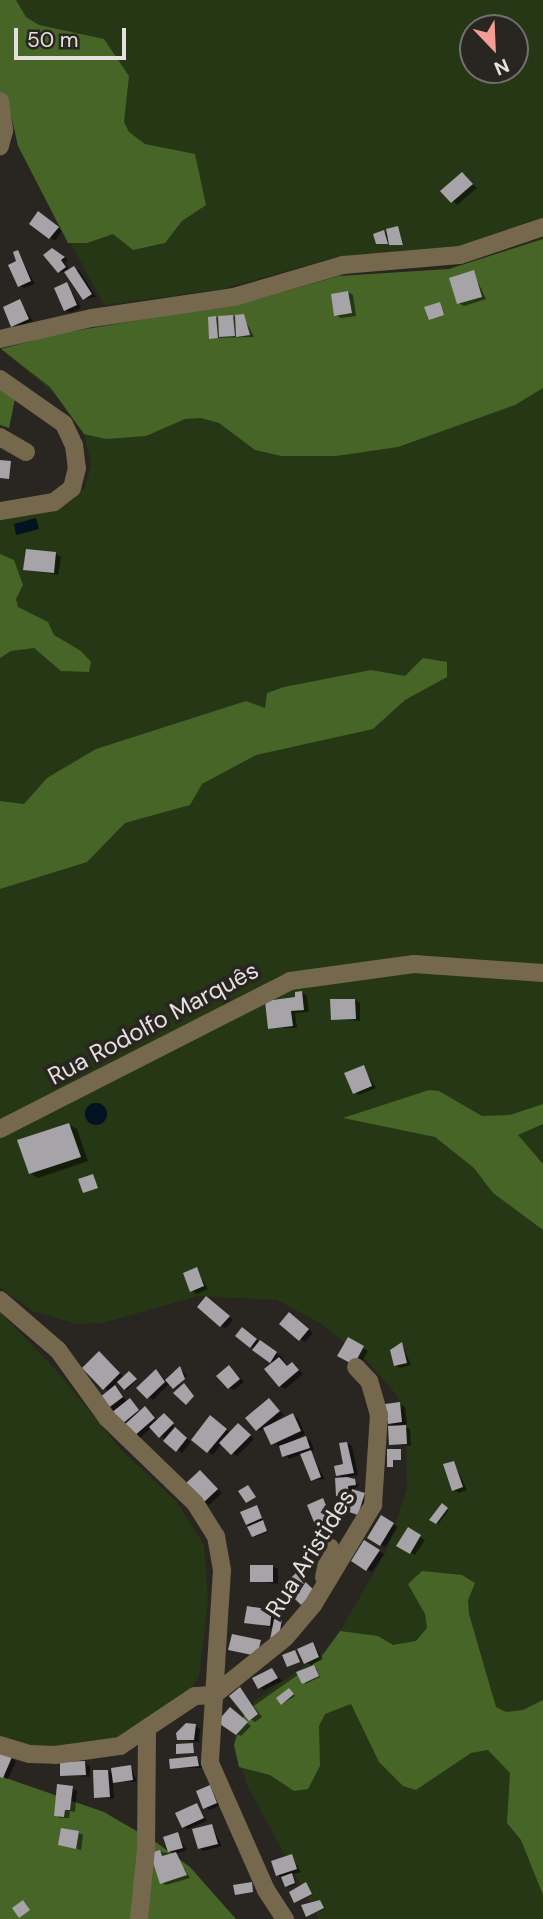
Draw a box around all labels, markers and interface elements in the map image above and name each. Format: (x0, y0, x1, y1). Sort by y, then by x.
scale bar (18, 14, 130, 58)
north arrow (459, 14, 529, 84)
text: 50 m (27, 26, 78, 54)
text: N (490, 53, 513, 81)
street label: Rua Rodolfo Marquês (43, 955, 263, 1091)
street label: Rua Aristides (259, 1484, 361, 1622)

